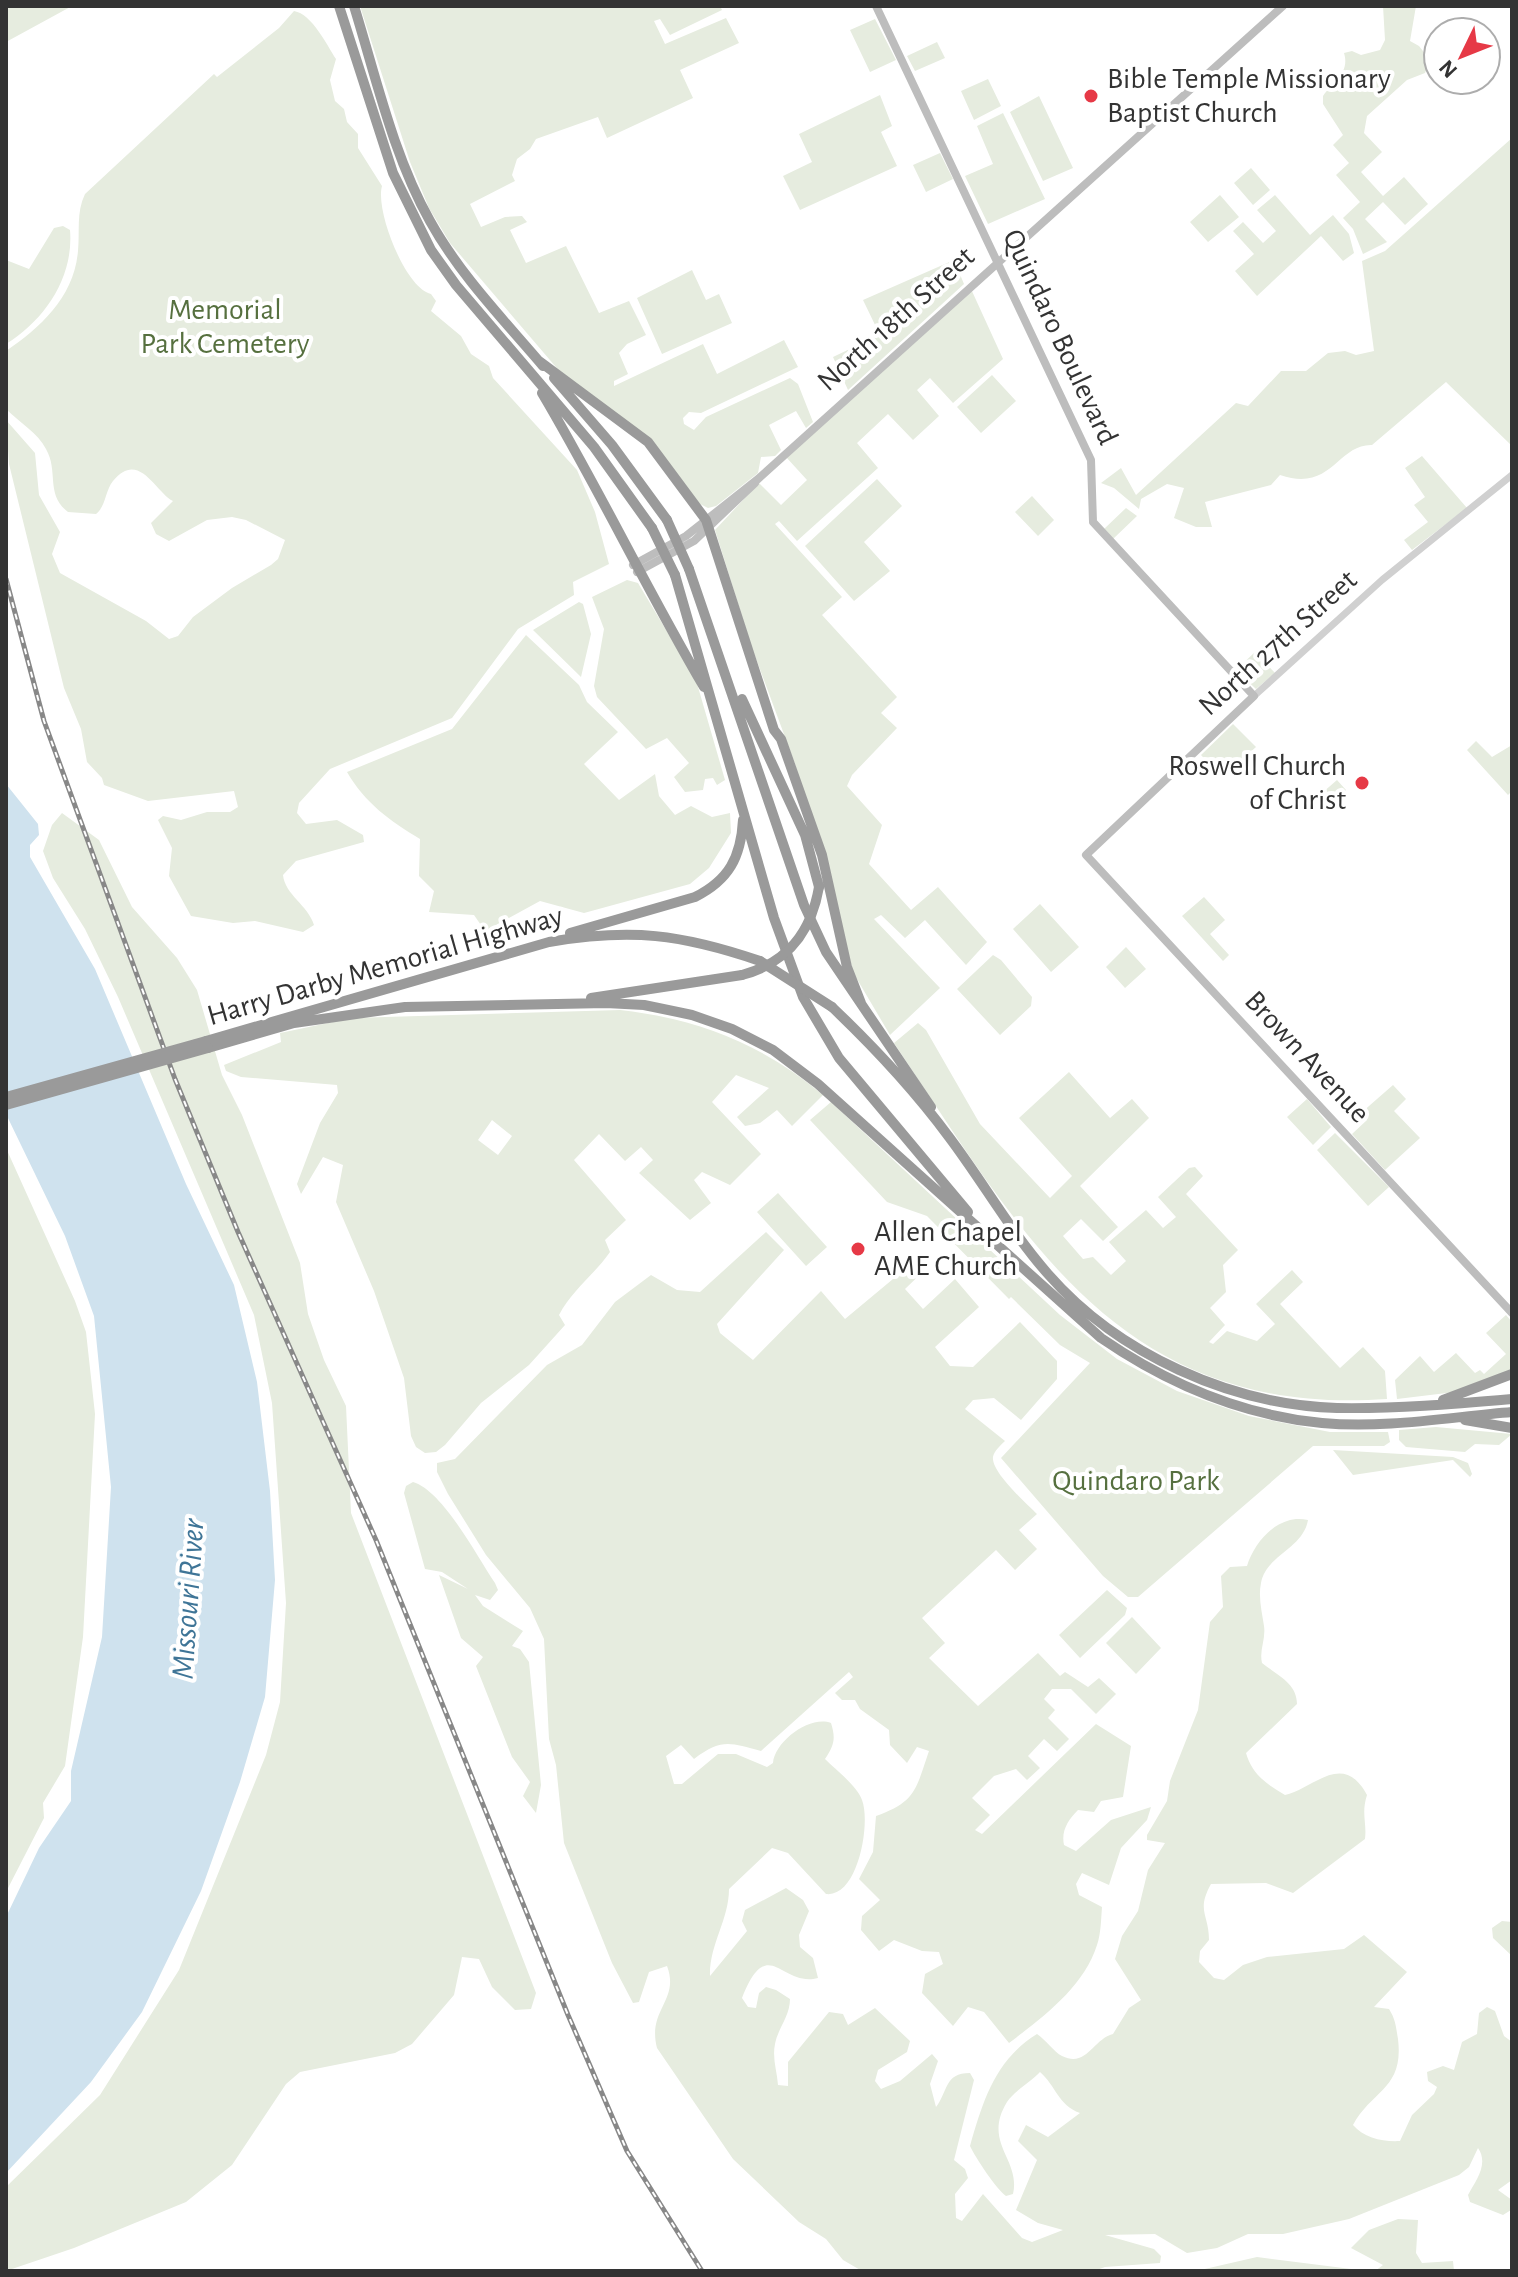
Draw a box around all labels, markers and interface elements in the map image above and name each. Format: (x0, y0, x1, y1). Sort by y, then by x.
north arrow (1422, 16, 1502, 96)
text: N (1435, 56, 1461, 82)
place label: Bible Temple Missionary Baptist Church (1107, 64, 1391, 128)
marker: Bible Temple Missionary Baptist Church (1082, 87, 1100, 105)
street label: Quindaro Boulevard (997, 225, 1123, 449)
street label: North 18th Street (812, 241, 980, 397)
park label: Memorial Park Cemetery (140, 295, 310, 359)
street label: North 27th Street (1193, 564, 1363, 721)
place label: Roswell Church of Christ (1168, 751, 1346, 815)
marker: Roswell Church of Christ (1353, 774, 1371, 792)
street label: Harry Darby Memorial Highway (204, 901, 566, 1031)
street label: Brown Avenue (1239, 985, 1375, 1129)
place label: Allen Chapel AME Church (874, 1217, 1022, 1281)
marker: Allen Chapel AME Church (849, 1240, 867, 1258)
park label: Quindaro Park (1052, 1466, 1220, 1496)
water label: Missouri River (166, 1516, 210, 1680)

